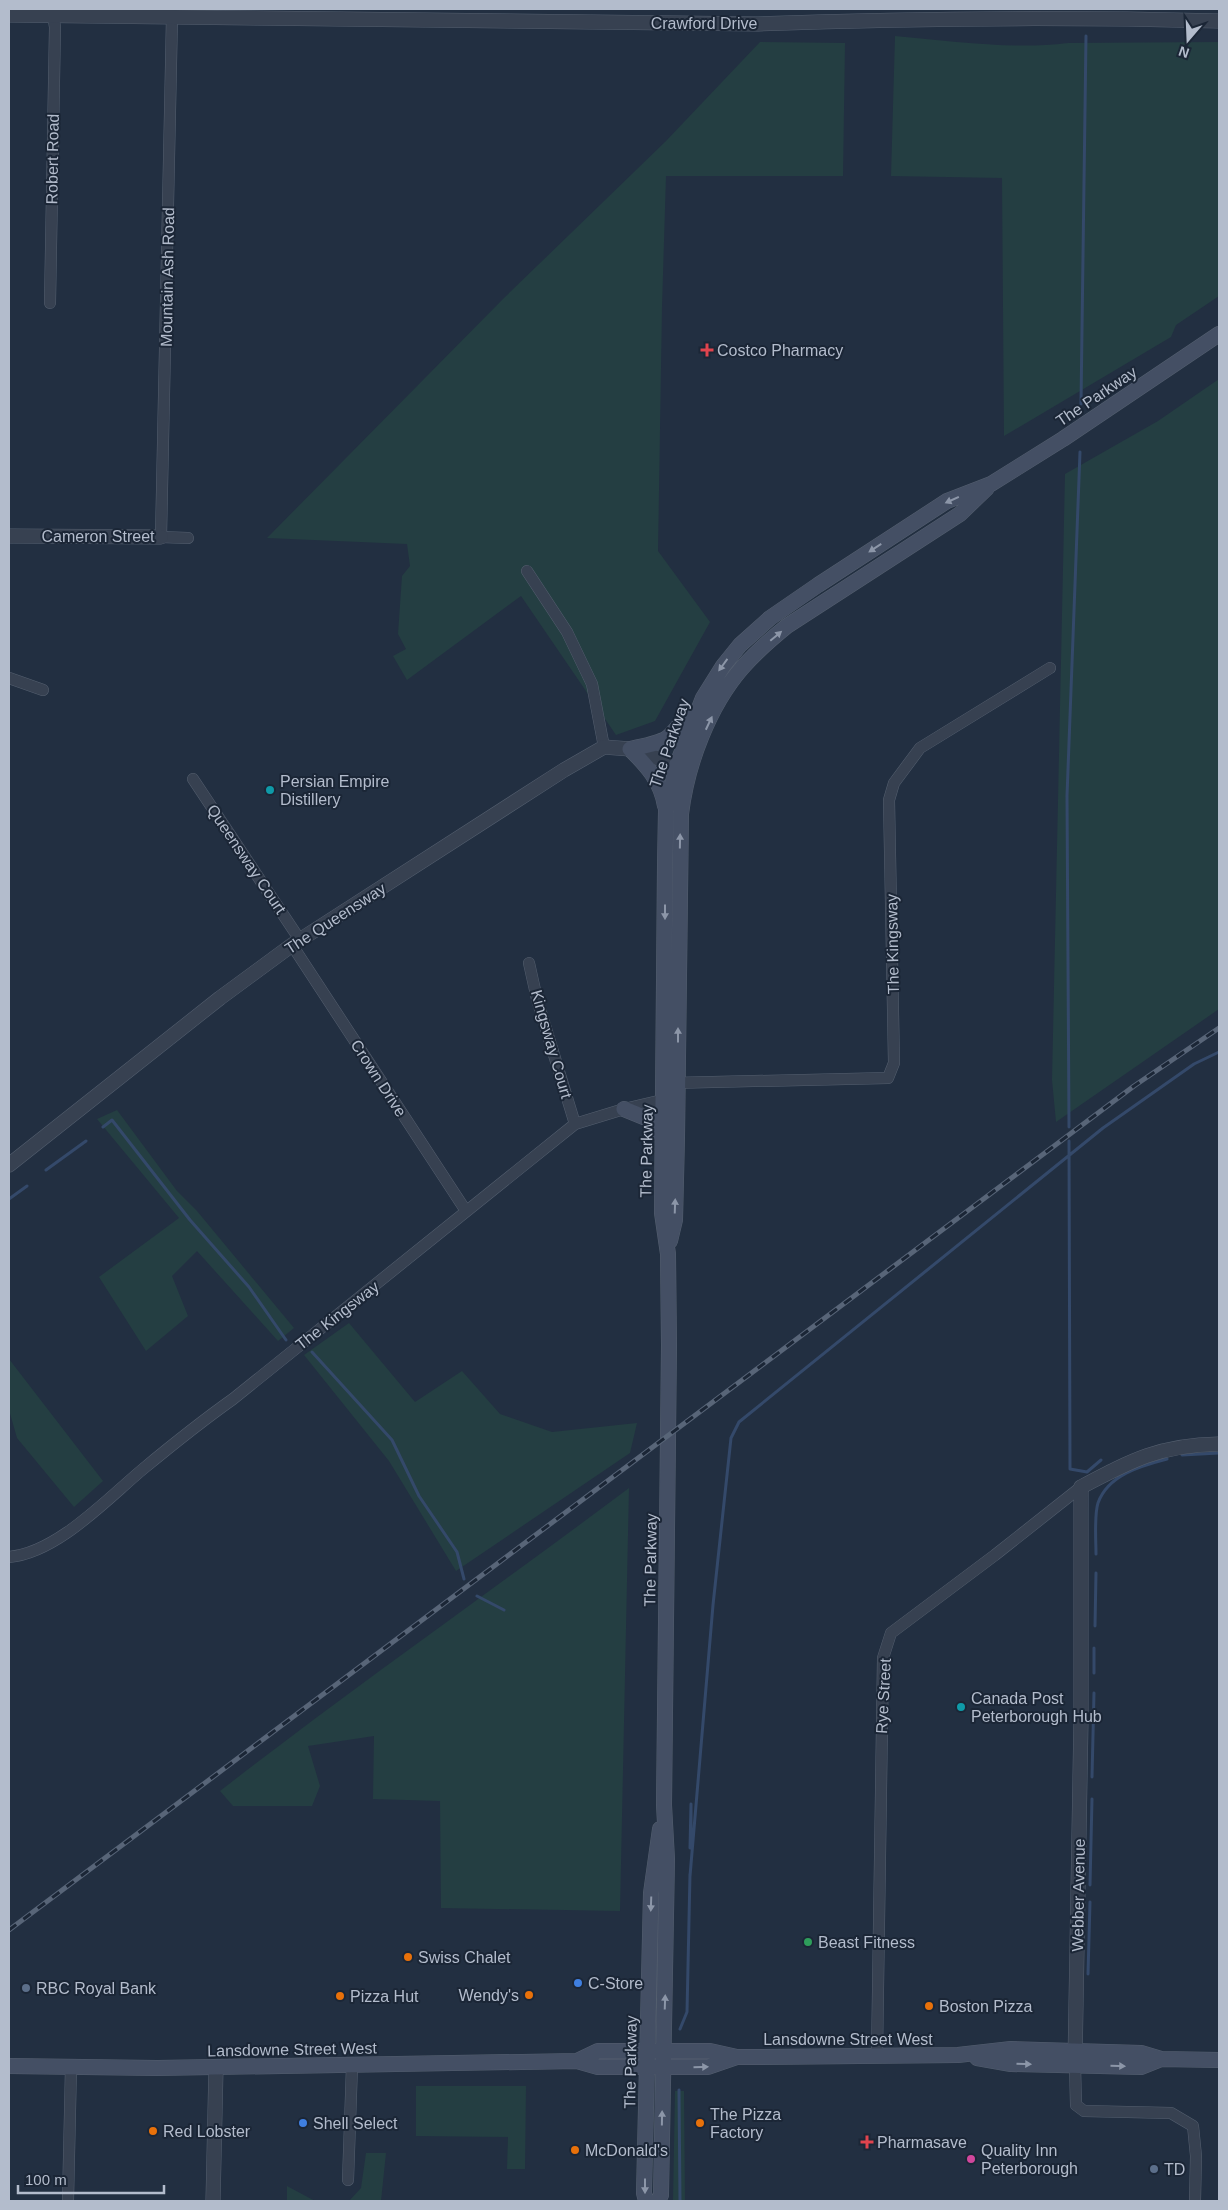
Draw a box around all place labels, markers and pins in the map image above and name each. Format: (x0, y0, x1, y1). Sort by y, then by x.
place label: Costco Pharmacy (717, 342, 843, 359)
marker: Costco Pharmacy (701, 344, 713, 356)
place label: Persian Empire Distillery (280, 773, 389, 808)
marker: Persian Empire Distillery (264, 784, 276, 796)
place label: Canada Post Peterborough Hub (971, 1690, 1102, 1725)
marker: Canada Post Peterborough Hub (955, 1701, 967, 1713)
place label: Beast Fitness (818, 1934, 915, 1951)
marker: Beast Fitness (802, 1936, 814, 1948)
place label: Swiss Chalet (418, 1949, 511, 1966)
marker: Swiss Chalet (402, 1951, 414, 1963)
place label: C-Store (588, 1975, 643, 1992)
marker: C-Store (572, 1977, 584, 1989)
place label: RBC Royal Bank (36, 1980, 157, 1997)
marker: RBC Royal Bank (20, 1982, 32, 1994)
place label: Wendy's (458, 1987, 519, 2004)
place label: Pizza Hut (350, 1988, 419, 2005)
marker: Wendy's (523, 1989, 535, 2001)
marker: Pizza Hut (334, 1990, 346, 2002)
place label: Boston Pizza (939, 1998, 1032, 2015)
marker: Boston Pizza (923, 2000, 935, 2012)
place label: The Pizza Factory (710, 2106, 781, 2141)
place label: Shell Select (313, 2115, 398, 2132)
marker: Shell Select (297, 2117, 309, 2129)
marker: The Pizza Factory (694, 2117, 706, 2129)
place label: Red Lobster (163, 2123, 251, 2140)
marker: Red Lobster (147, 2125, 159, 2137)
place label: Pharmasave (877, 2134, 967, 2151)
marker: Pharmasave (861, 2136, 873, 2148)
place label: McDonald's (585, 2142, 668, 2159)
place label: Quality Inn Peterborough (981, 2142, 1078, 2177)
marker: McDonald's (569, 2144, 581, 2156)
marker: Quality Inn Peterborough (965, 2153, 977, 2165)
place label: TD (1164, 2161, 1185, 2178)
marker: TD (1148, 2163, 1160, 2175)

